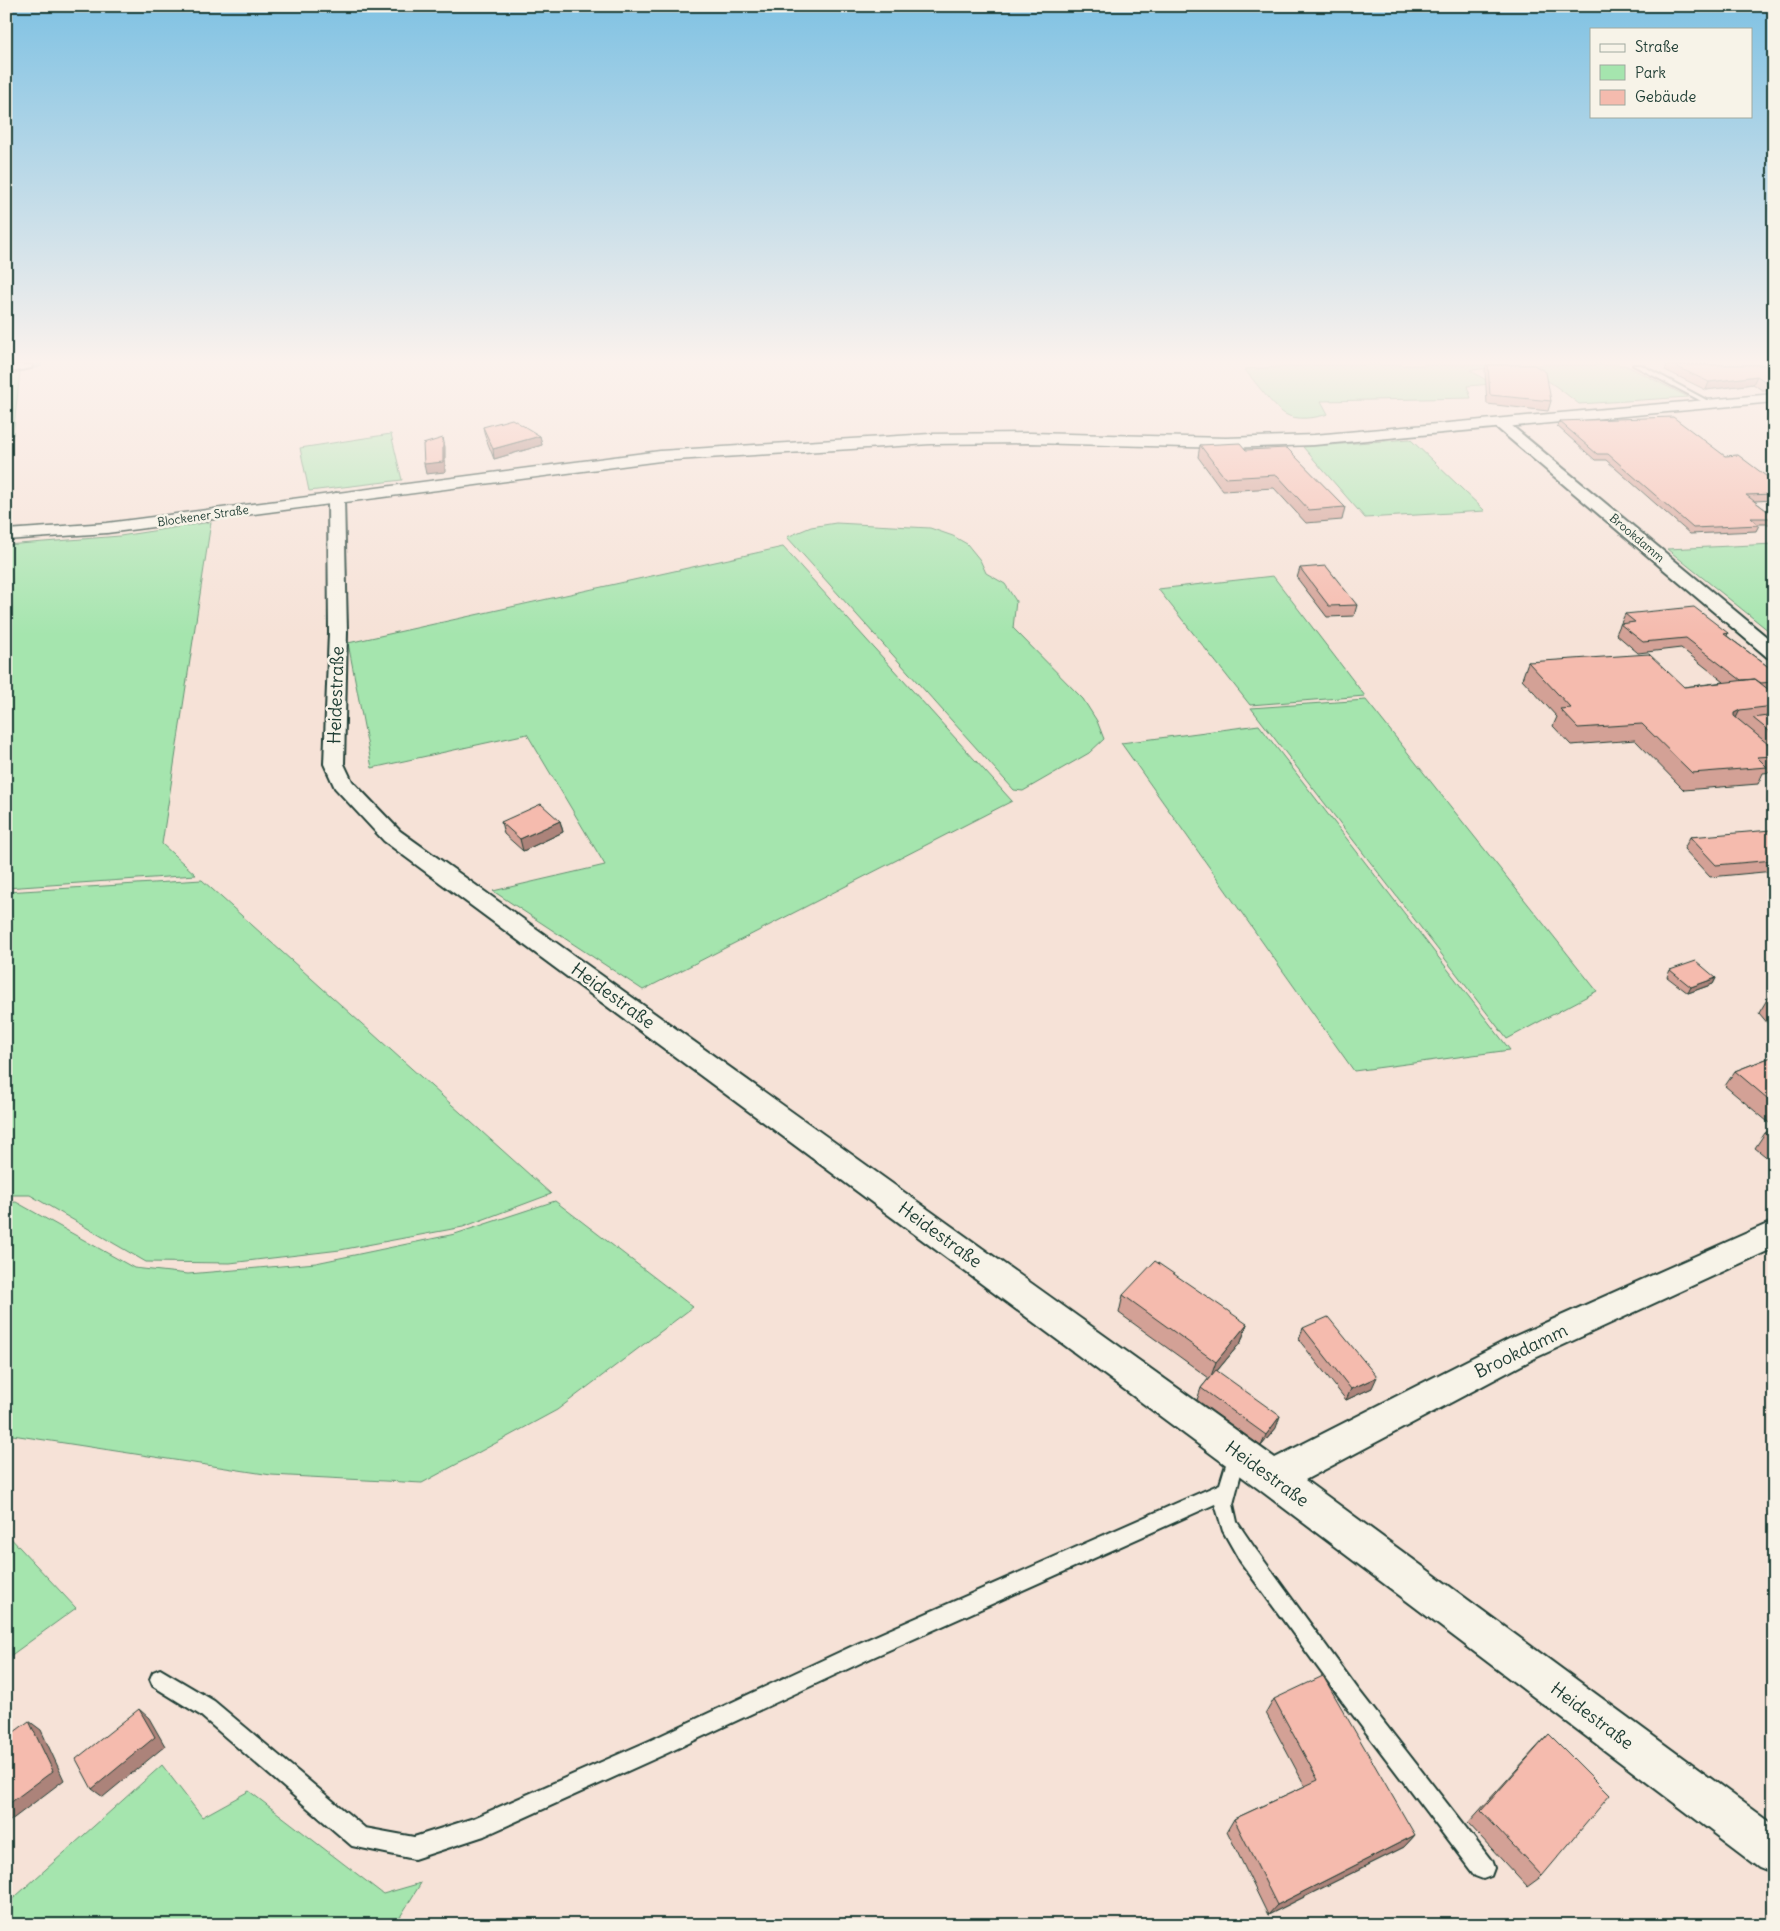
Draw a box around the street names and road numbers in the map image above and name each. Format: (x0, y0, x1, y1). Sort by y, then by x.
street label: Blockener Straße (156, 502, 250, 529)
street label: Brookdamm (1607, 510, 1668, 565)
street label: Heidestraße (322, 646, 349, 744)
street label: Heidestraße (567, 958, 660, 1034)
street label: Heidestraße (894, 1197, 987, 1273)
street label: Brookdamm (1470, 1318, 1571, 1383)
street label: Heidestraße (1221, 1436, 1314, 1512)
street label: Heidestraße (1546, 1677, 1638, 1754)

